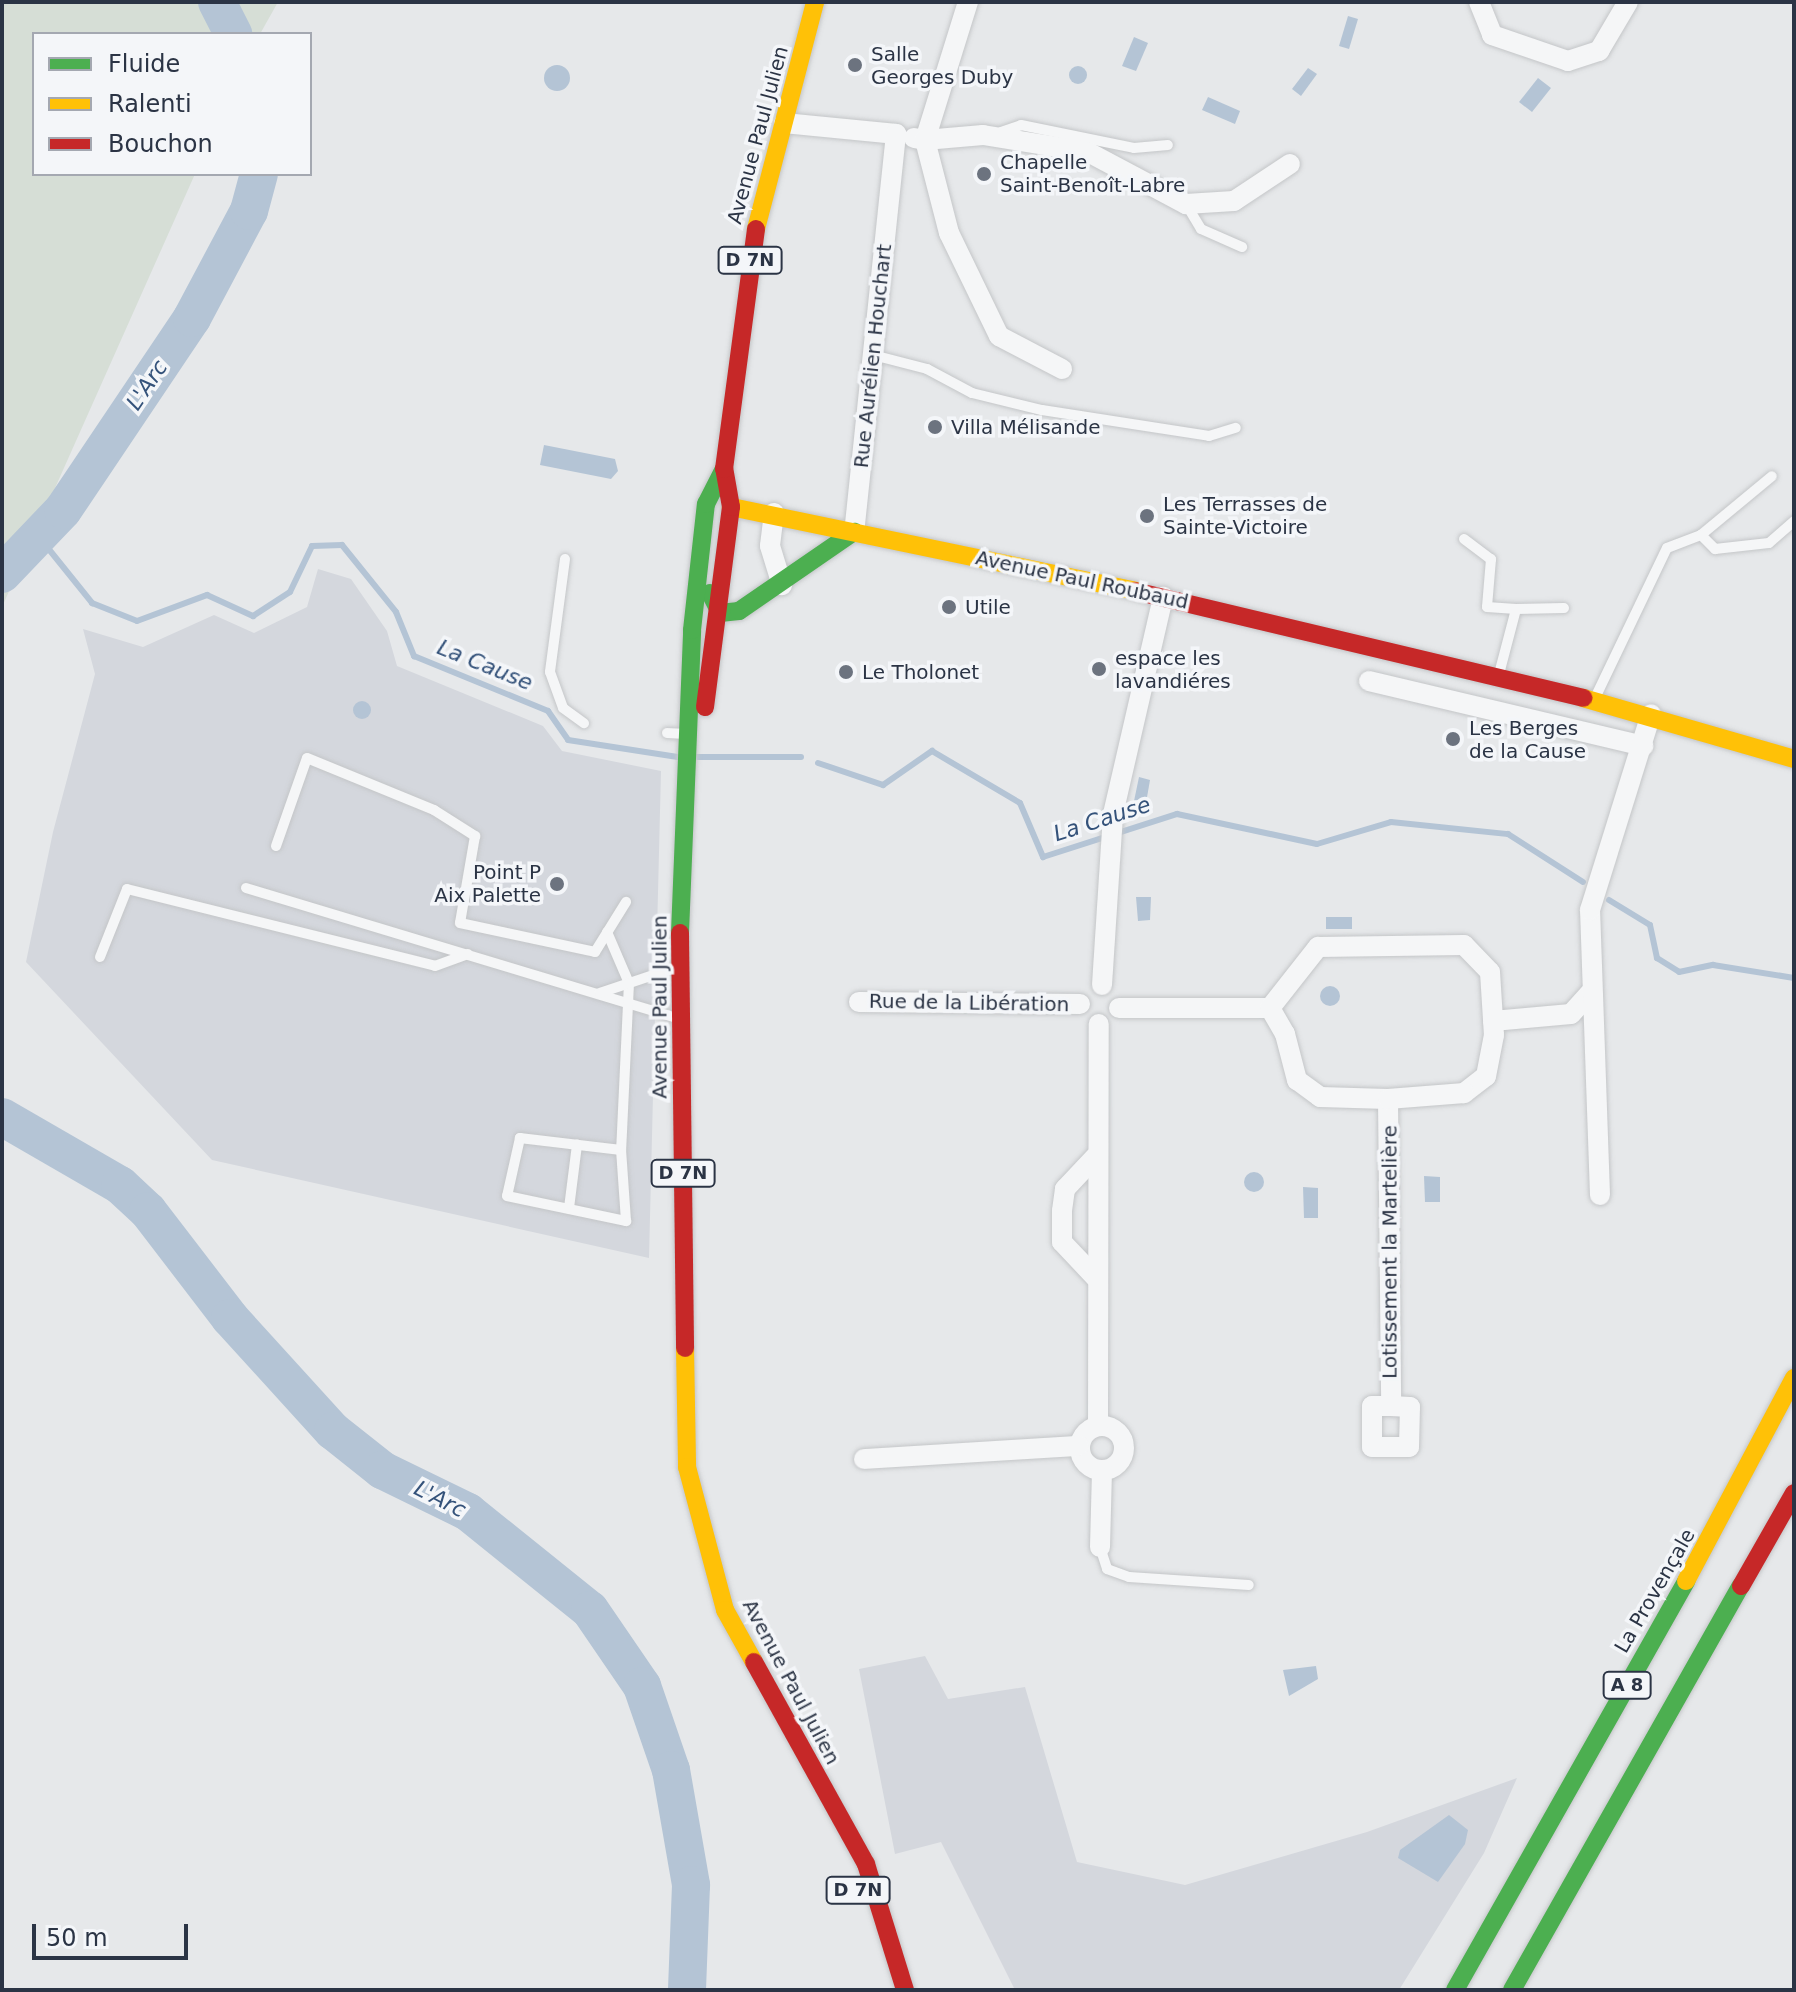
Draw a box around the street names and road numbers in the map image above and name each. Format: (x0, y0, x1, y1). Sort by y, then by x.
street label: Avenue Paul Julien (723, 43, 793, 227)
street label: Rue Aurélien Houchart (849, 243, 897, 469)
road number: D 7N (716, 246, 784, 274)
street label: Avenue Paul Roubaud (973, 546, 1191, 614)
street label: Avenue Paul Julien (648, 915, 672, 1099)
street label: Rue de la Libération (869, 989, 1069, 1017)
street label: Lotissement la Martelière (1378, 1125, 1402, 1379)
road number: D 7N (649, 1159, 717, 1187)
street label: La Provençale (1610, 1525, 1700, 1657)
street label: Avenue Paul Julien (737, 1595, 845, 1769)
road number: A 8 (1601, 1671, 1653, 1699)
road number: D 7N (824, 1876, 892, 1904)

